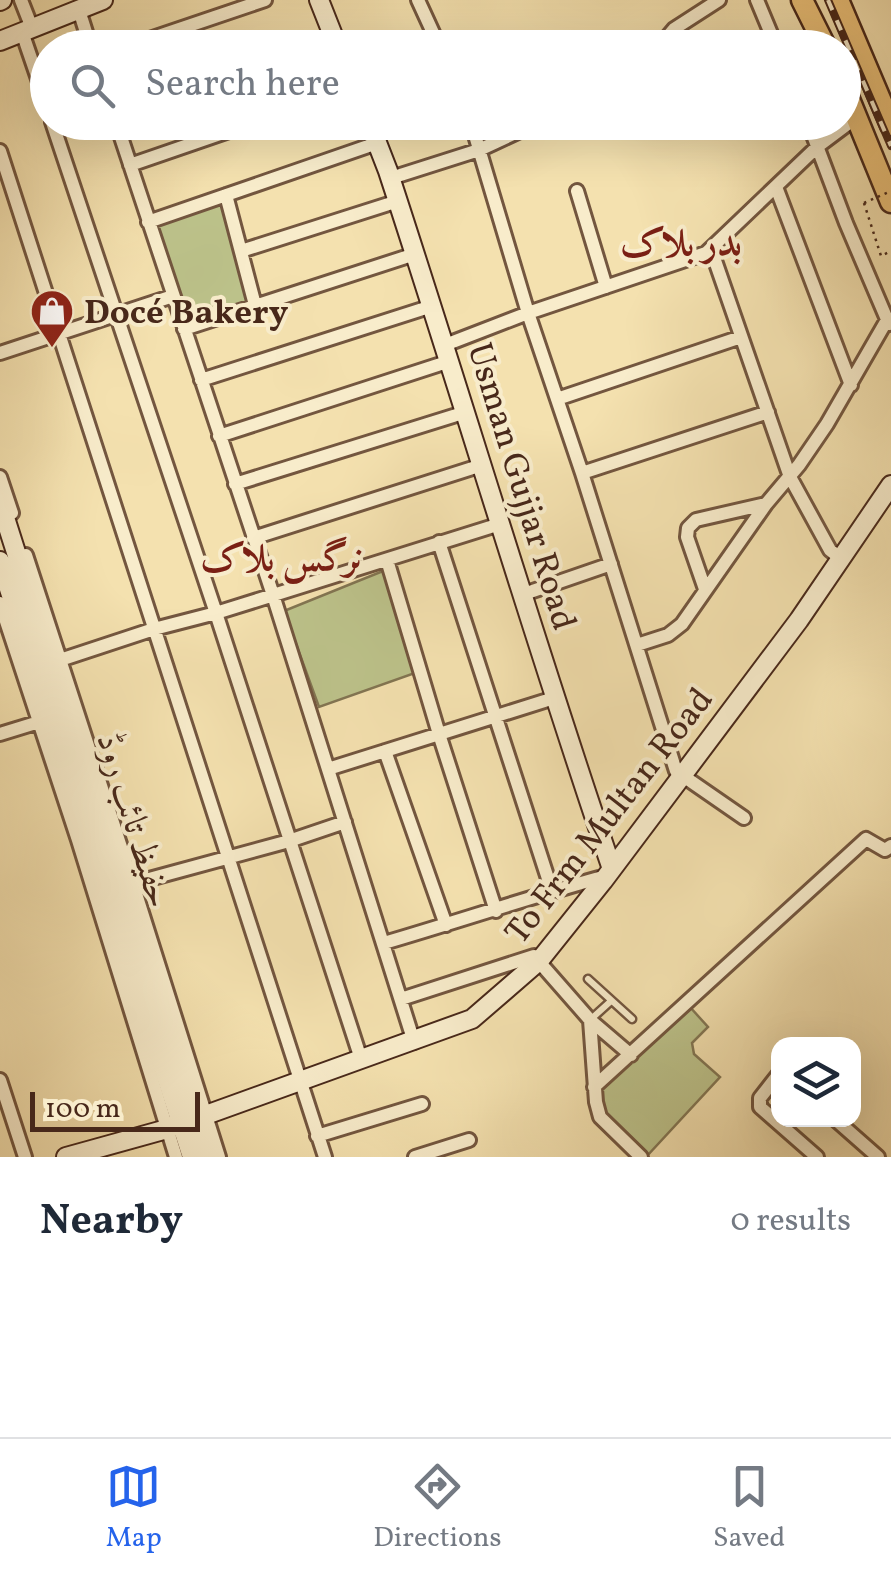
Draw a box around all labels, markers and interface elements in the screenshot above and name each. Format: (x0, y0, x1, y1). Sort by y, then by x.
search box (30, 30, 861, 140)
icon: search (65, 58, 120, 113)
text: Search here (145, 59, 340, 112)
district label: بدر بلاک (620, 219, 742, 272)
shop icon: Docé Bakery (29, 288, 75, 349)
place label: Docé Bakery (84, 290, 289, 338)
street label: Usman Gujjar Road (454, 337, 587, 636)
district label: نرگس بلاک (200, 534, 364, 587)
street label: To Frm Multan Road (495, 679, 726, 955)
street label: حفیظ تائب روڈ (83, 727, 182, 914)
map controls (771, 1037, 861, 1127)
button: layers (771, 1037, 861, 1127)
scale bar (30, 1087, 200, 1132)
text: 100 m (45, 1090, 120, 1129)
text: Nearby (40, 1193, 183, 1252)
text: 0 results (731, 1200, 851, 1244)
tab: Map (106, 1459, 162, 1558)
tab: Directions (373, 1459, 502, 1558)
tab: Saved (713, 1459, 785, 1558)

